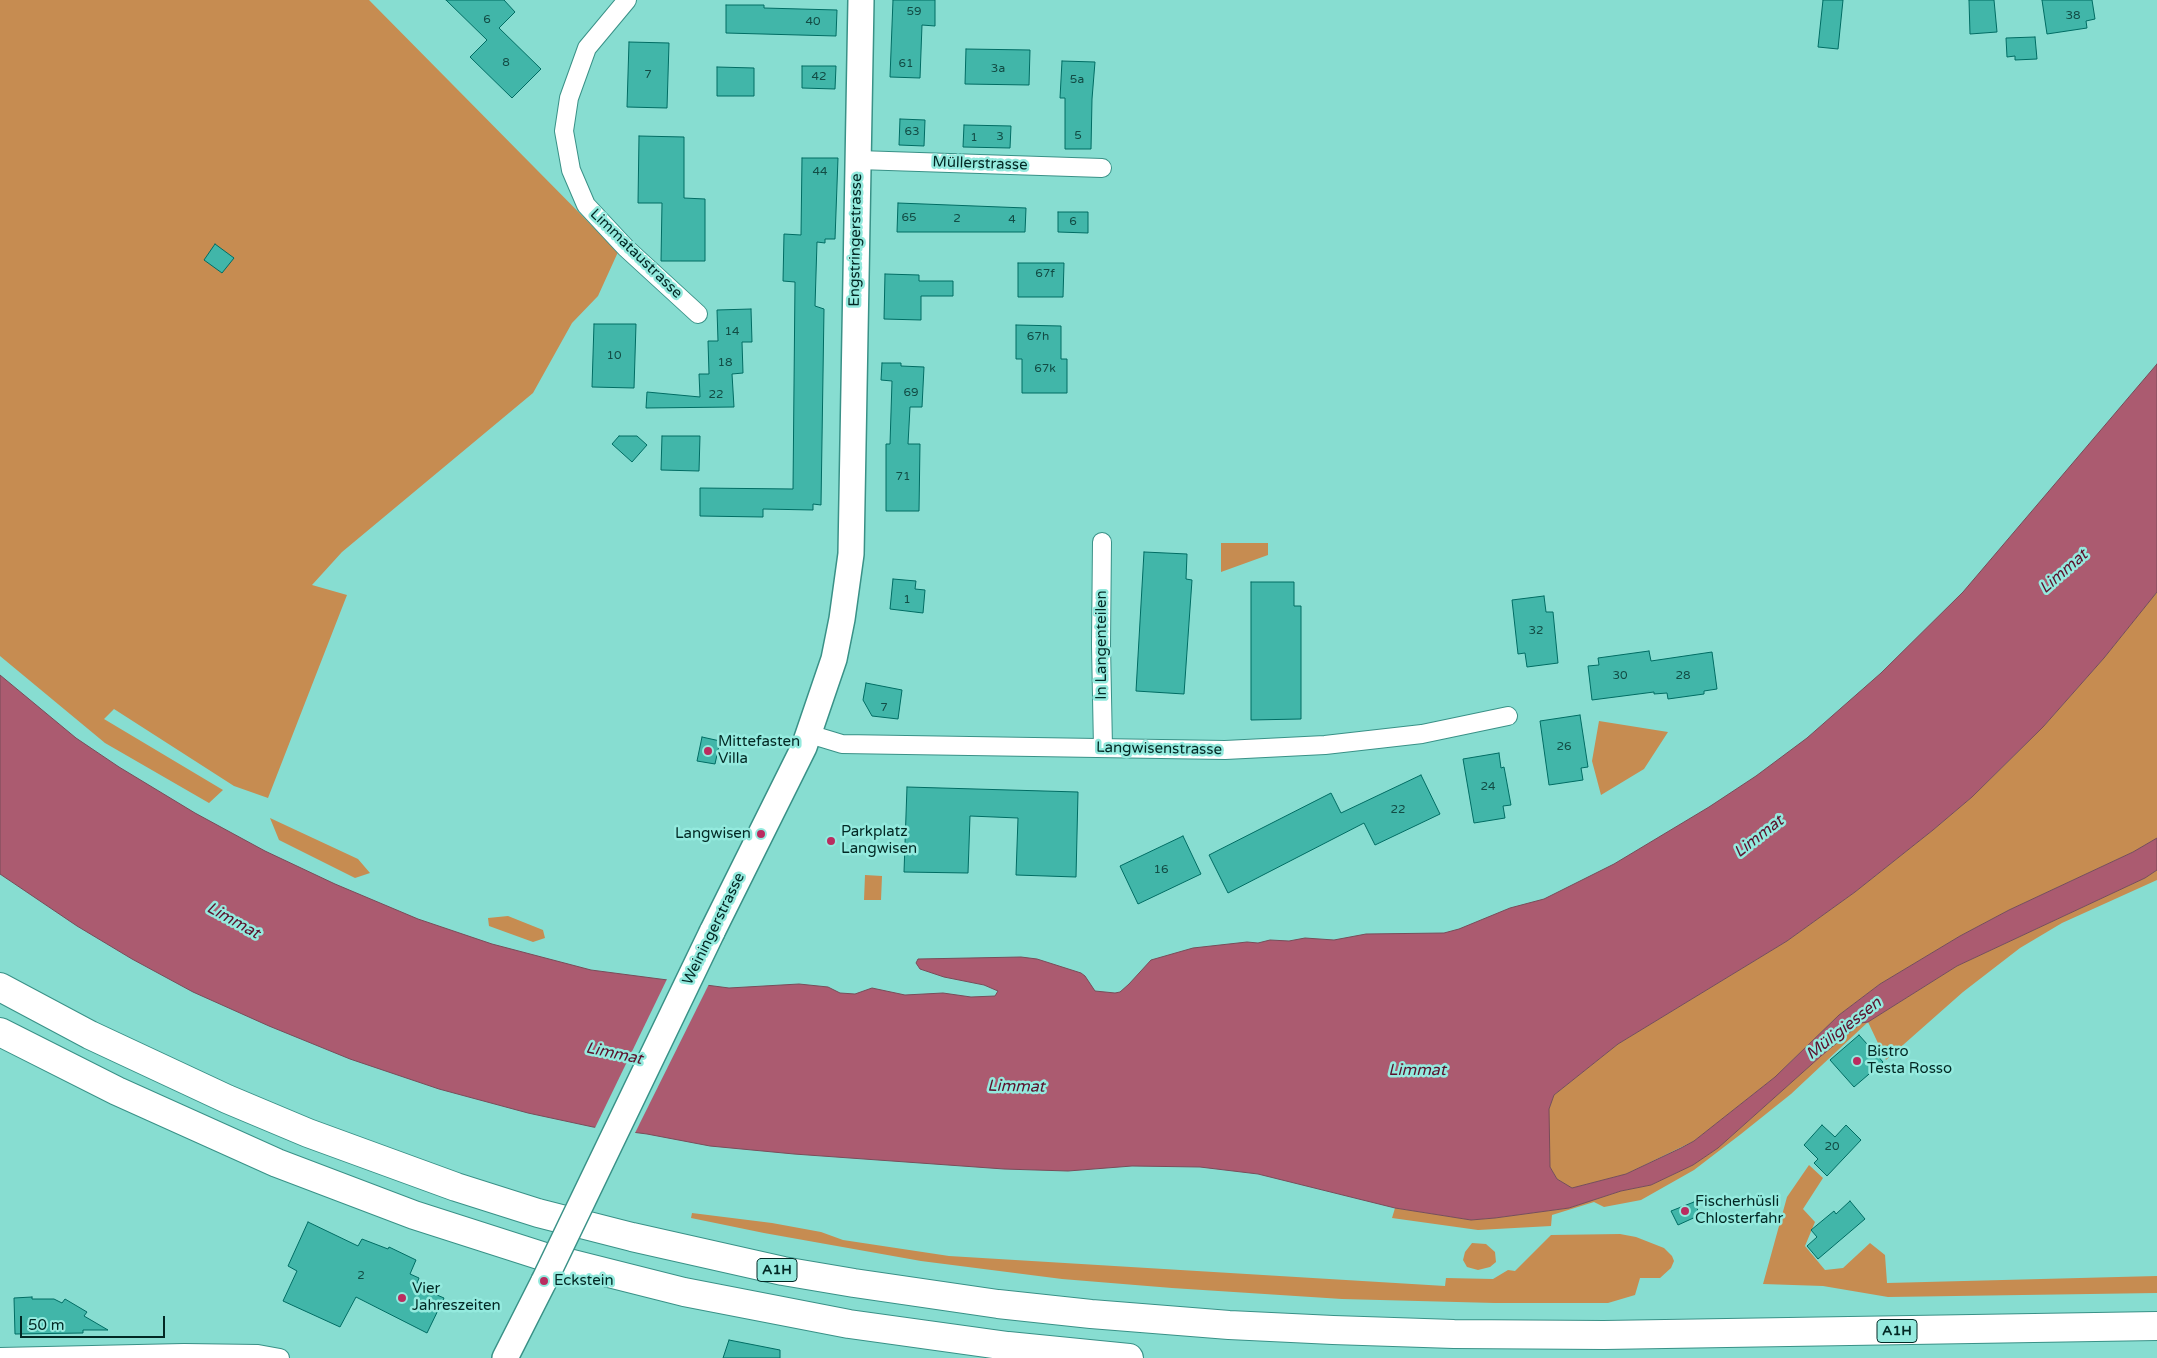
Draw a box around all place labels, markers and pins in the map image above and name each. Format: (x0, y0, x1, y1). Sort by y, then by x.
place label: Mittefasten Villa (718, 733, 800, 768)
marker: Mittefasten Villa (702, 745, 714, 757)
place label: Parkplatz Langwisen (841, 823, 917, 858)
place label: Langwisen (675, 825, 751, 843)
marker: Langwisen (755, 828, 767, 840)
marker: Parkplatz Langwisen (825, 835, 837, 847)
place label: Bistro Testa Rosso (1867, 1043, 1952, 1078)
marker: Bistro Testa Rosso (1851, 1055, 1863, 1067)
place label: Fischerhüsli Chlosterfahr (1695, 1193, 1783, 1228)
marker: Fischerhüsli Chlosterfahr (1679, 1205, 1691, 1217)
place label: Eckstein (554, 1272, 614, 1290)
marker: Eckstein (538, 1275, 550, 1287)
place label: Vier Jahreszeiten (412, 1280, 501, 1315)
marker: Vier Jahreszeiten (396, 1292, 408, 1304)

